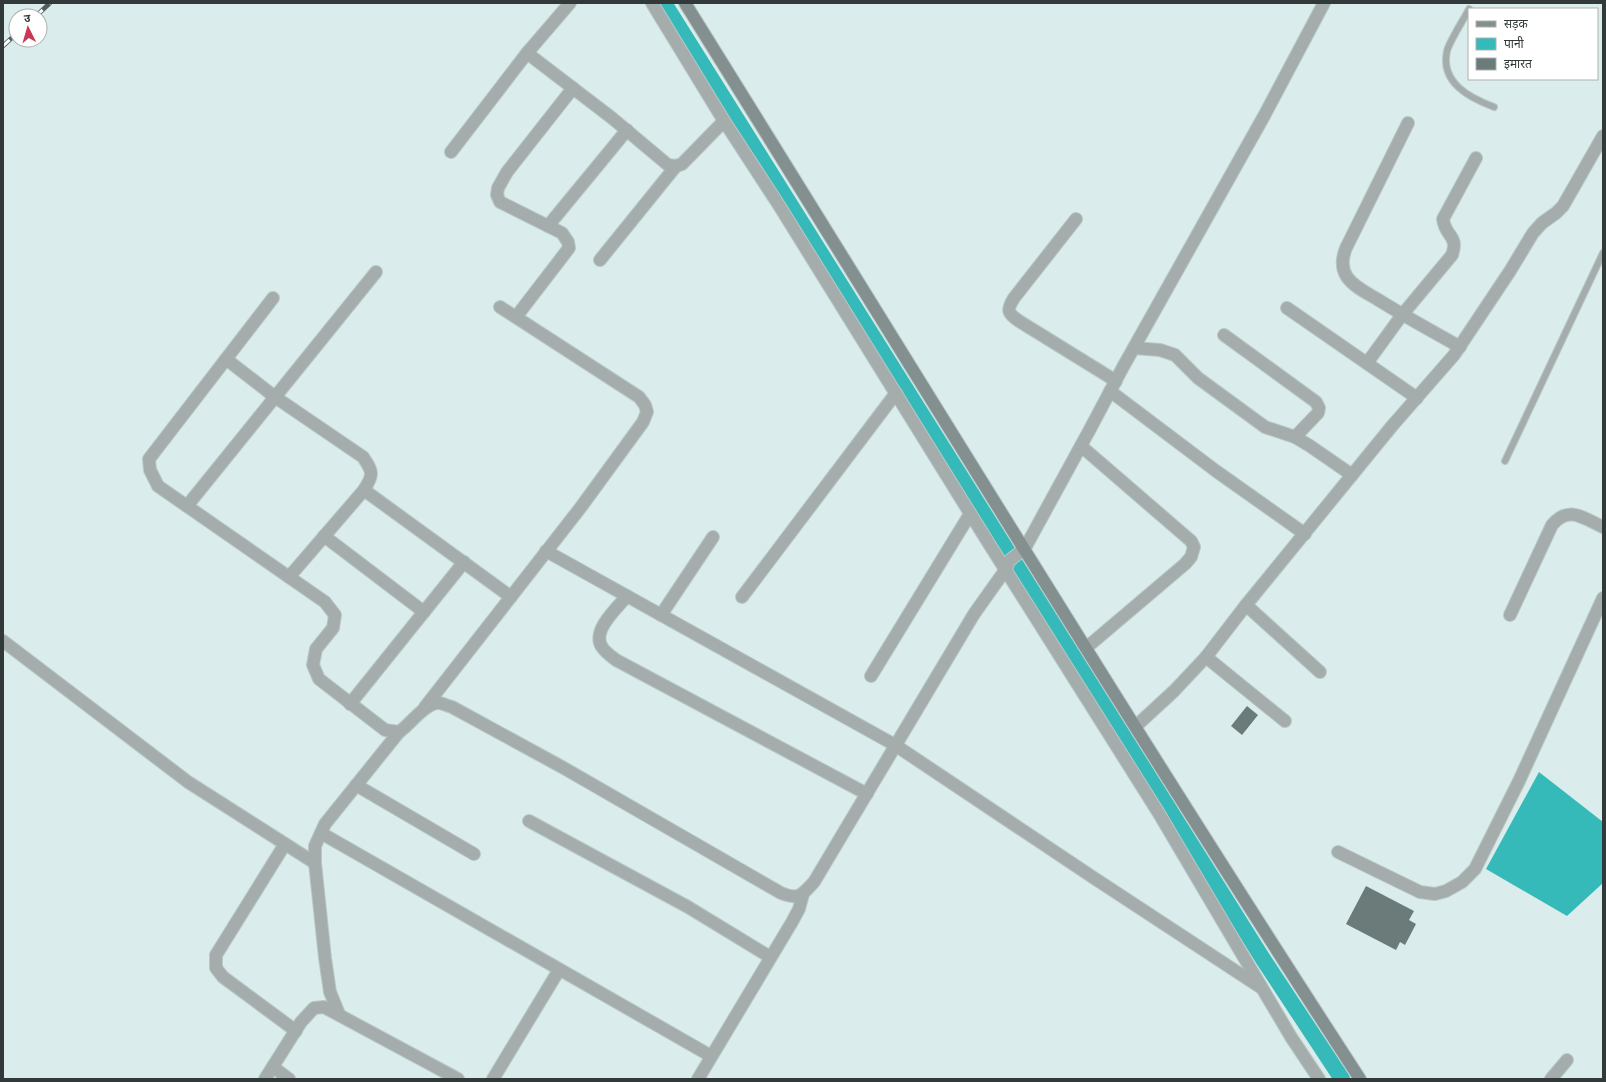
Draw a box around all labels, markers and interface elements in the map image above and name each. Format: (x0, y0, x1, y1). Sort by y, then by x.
north arrow (8, 8, 48, 48)
legend (1468, 8, 1598, 80)
text: उ (23, 11, 32, 25)
text: सड़क (1504, 16, 1529, 31)
text: पानी (1504, 36, 1525, 51)
text: इमारत (1504, 56, 1533, 71)

